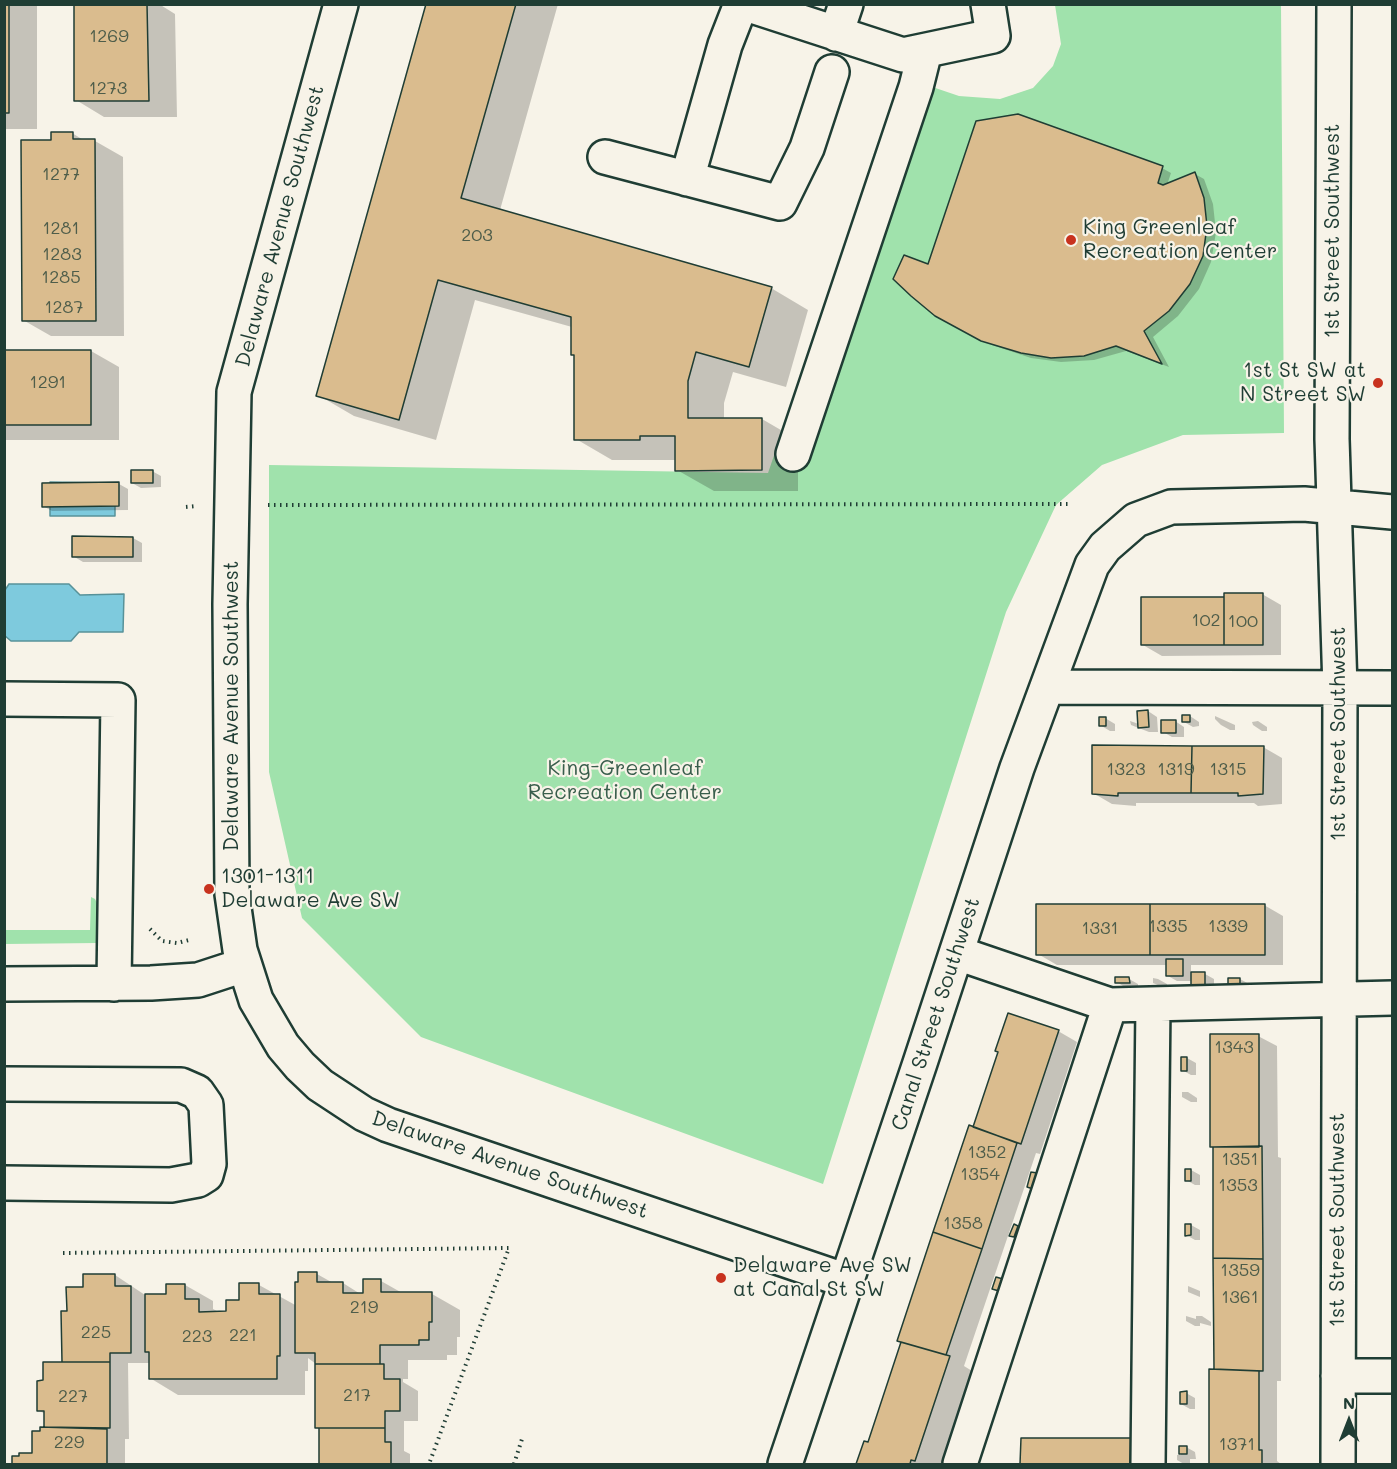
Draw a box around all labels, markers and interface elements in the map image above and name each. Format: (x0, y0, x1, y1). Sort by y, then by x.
house number: 1269 (89, 25, 129, 47)
house number: 1273 (89, 77, 127, 99)
street label: Delaware Avenue Southwest (230, 82, 330, 370)
street label: 1st Street Southwest (1320, 124, 1346, 338)
house number: 1277 (42, 163, 80, 185)
place label: King Greenleaf Recreation Center (1083, 215, 1277, 265)
house number: 1281 (42, 217, 80, 239)
house number: 203 (461, 224, 493, 246)
marker: King Greenleaf Recreation Center (1064, 233, 1078, 247)
house number: 1283 (42, 243, 82, 265)
house number: 1285 (41, 266, 81, 288)
house number: 1287 (45, 296, 83, 318)
place label: 1st St SW at N Street SW (1240, 358, 1366, 408)
house number: 1291 (30, 371, 66, 393)
marker: 1st St SW at N Street SW (1371, 376, 1385, 390)
street label: Delaware Avenue Southwest (219, 561, 245, 851)
house number: 102 (1191, 609, 1221, 631)
house number: 100 (1228, 610, 1258, 632)
street label: 1st Street Southwest (1326, 627, 1352, 841)
park label: King-Greenleaf Recreation Center (528, 756, 722, 806)
house number: 1323 (1106, 758, 1146, 780)
house number: 1319 (1157, 758, 1195, 780)
house number: 1315 (1209, 758, 1247, 780)
place label: 1301-1311 Delaware Ave SW (221, 864, 400, 914)
marker: 1301-1311 Delaware Ave SW (202, 882, 216, 896)
street label: Canal Street Southwest (886, 894, 986, 1134)
house number: 1335 (1148, 915, 1188, 937)
house number: 1339 (1208, 915, 1248, 937)
house number: 1331 (1081, 917, 1119, 939)
house number: 1343 (1214, 1036, 1254, 1058)
street label: Delaware Avenue Southwest (369, 1106, 651, 1224)
street label: 1st Street Southwest (1325, 1113, 1351, 1327)
house number: 1352 (967, 1141, 1007, 1163)
house number: 1351 (1221, 1148, 1259, 1170)
house number: 1354 (960, 1163, 1000, 1185)
house number: 1353 (1218, 1174, 1258, 1196)
house number: 1358 (943, 1212, 983, 1234)
place label: Delaware Ave SW at Canal St SW (733, 1253, 912, 1303)
house number: 1359 (1220, 1259, 1260, 1281)
marker: Delaware Ave SW at Canal St SW (714, 1271, 728, 1285)
house number: 1361 (1221, 1286, 1259, 1308)
house number: 219 (350, 1296, 378, 1318)
house number: 225 (81, 1321, 111, 1343)
house number: 221 (229, 1324, 257, 1346)
house number: 223 (182, 1325, 212, 1347)
house number: 217 (343, 1384, 371, 1406)
house number: 227 (58, 1385, 88, 1407)
north arrow (1319, 1391, 1379, 1451)
text: N (1343, 1392, 1355, 1413)
house number: 229 (54, 1431, 84, 1453)
house number: 1371 (1219, 1433, 1255, 1455)

